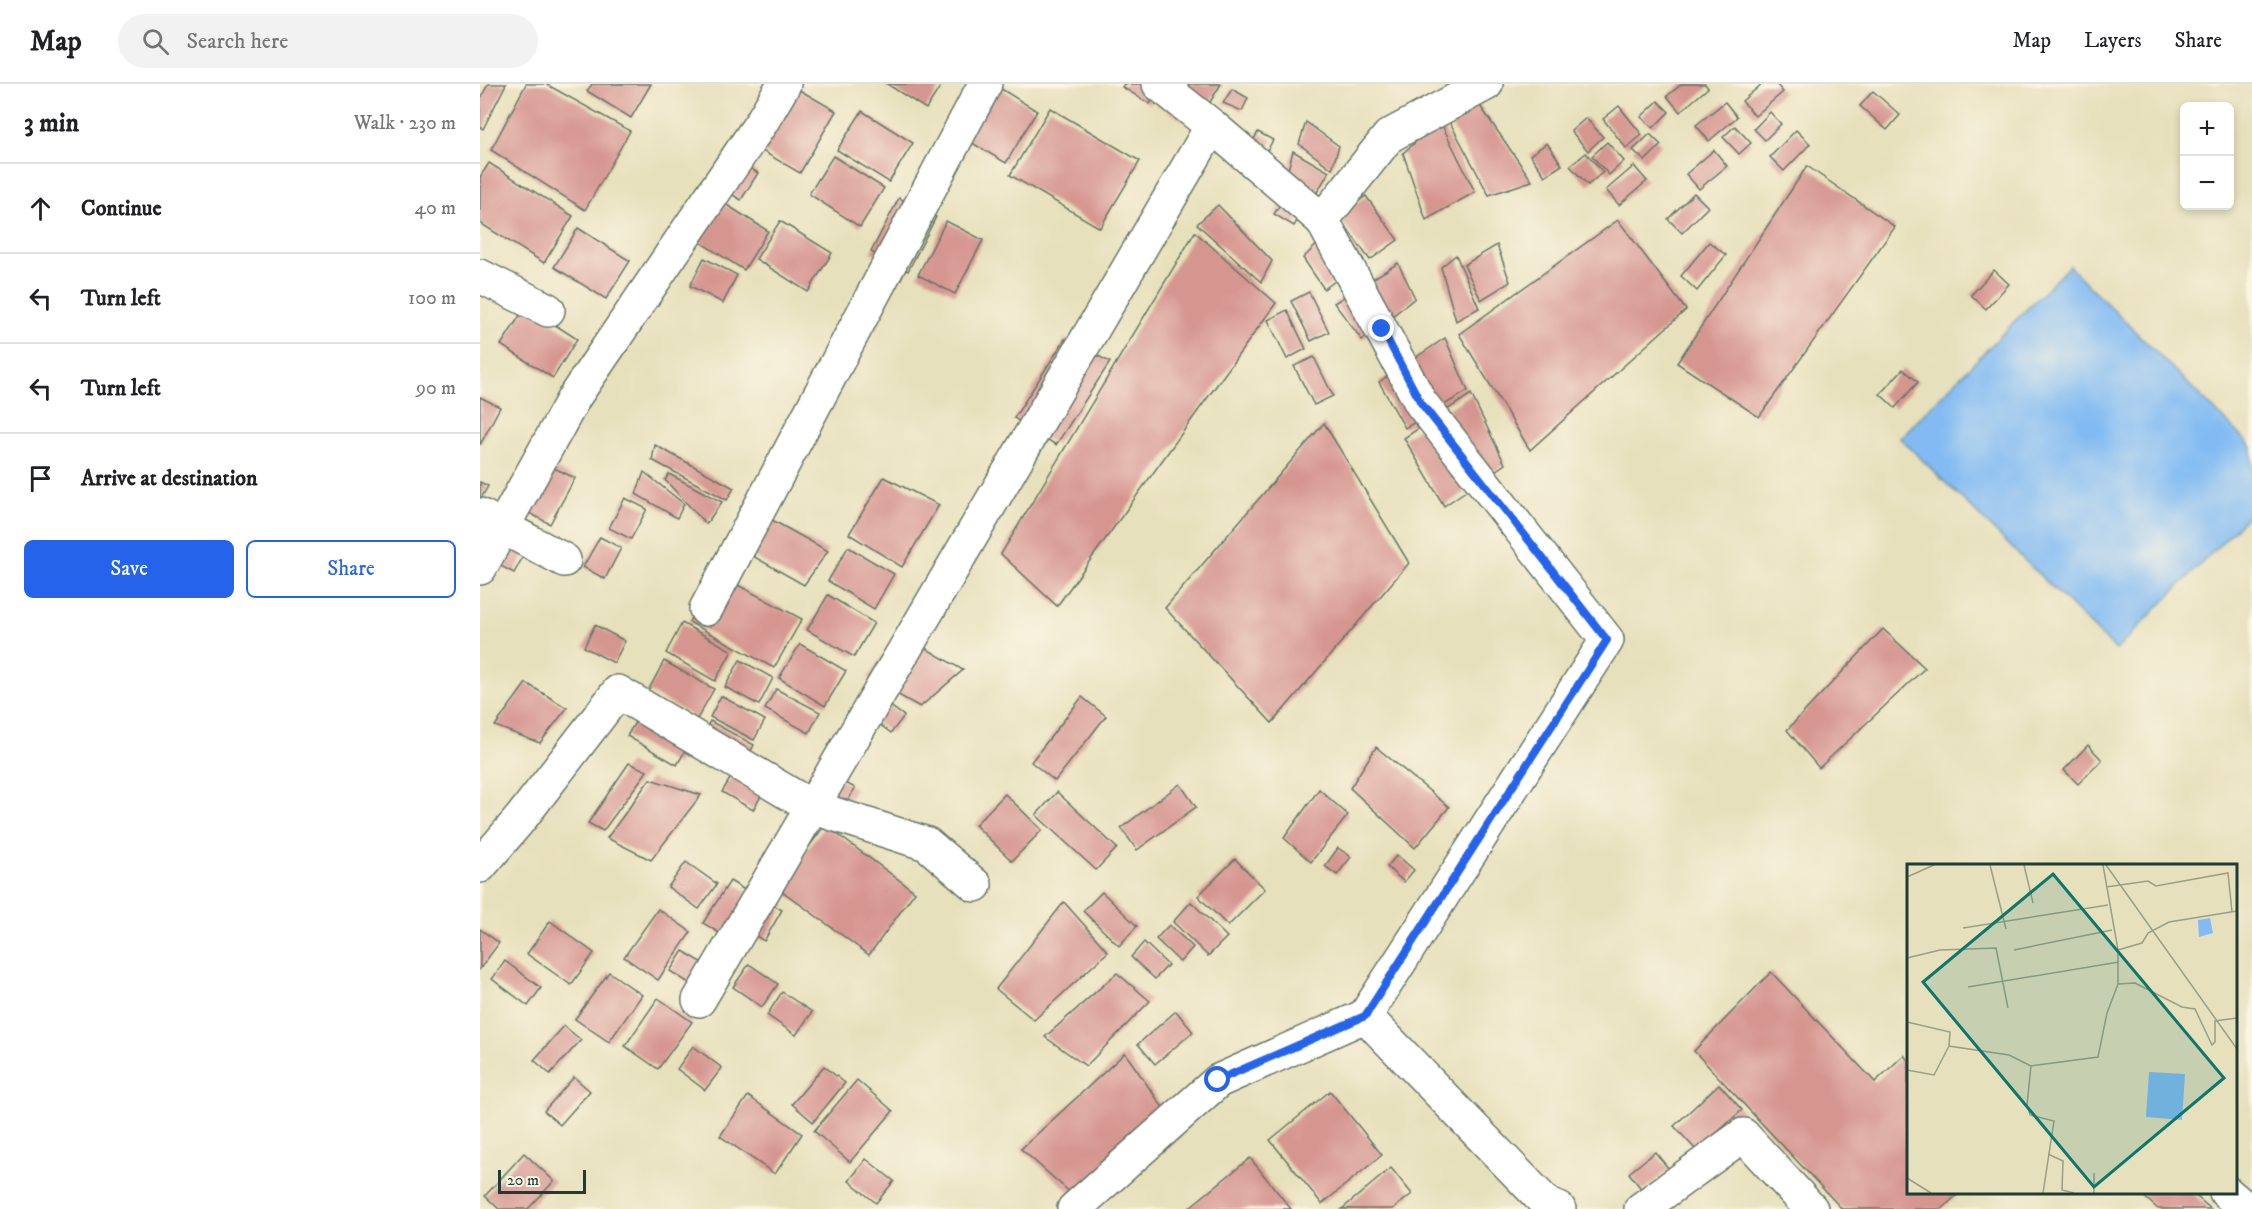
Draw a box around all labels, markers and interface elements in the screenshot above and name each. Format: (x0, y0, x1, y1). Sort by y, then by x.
search box (118, 14, 538, 68)
text: Map (30, 24, 82, 59)
icon: search (139, 25, 172, 58)
text: Search here (187, 28, 288, 55)
text: Map (2012, 28, 2051, 54)
text: Layers (2084, 28, 2142, 54)
text: Share (2175, 28, 2222, 54)
map controls (2180, 102, 2234, 210)
button: + (2180, 102, 2234, 156)
text: 3 min (24, 107, 79, 140)
text: Walk · 230 m (354, 111, 456, 136)
button: − (2180, 156, 2234, 210)
icon: ahead (24, 192, 57, 225)
text: Continue (81, 195, 162, 222)
text: 40 m (414, 196, 456, 221)
icon: left (24, 282, 57, 315)
text: Turn left (81, 285, 161, 312)
text: 100 m (408, 286, 456, 311)
route end (1368, 315, 1394, 341)
icon: left (24, 372, 57, 405)
text: Turn left (81, 375, 161, 402)
text: 90 m (416, 376, 456, 401)
icon: arrive (24, 462, 57, 495)
text: Arrive at destination (81, 465, 258, 492)
button: Save (24, 540, 234, 598)
button: Share (246, 540, 456, 598)
inset map (1907, 864, 2237, 1194)
route start (1204, 1066, 1230, 1092)
scale bar (498, 1167, 586, 1194)
text: 20 m (507, 1170, 539, 1190)

